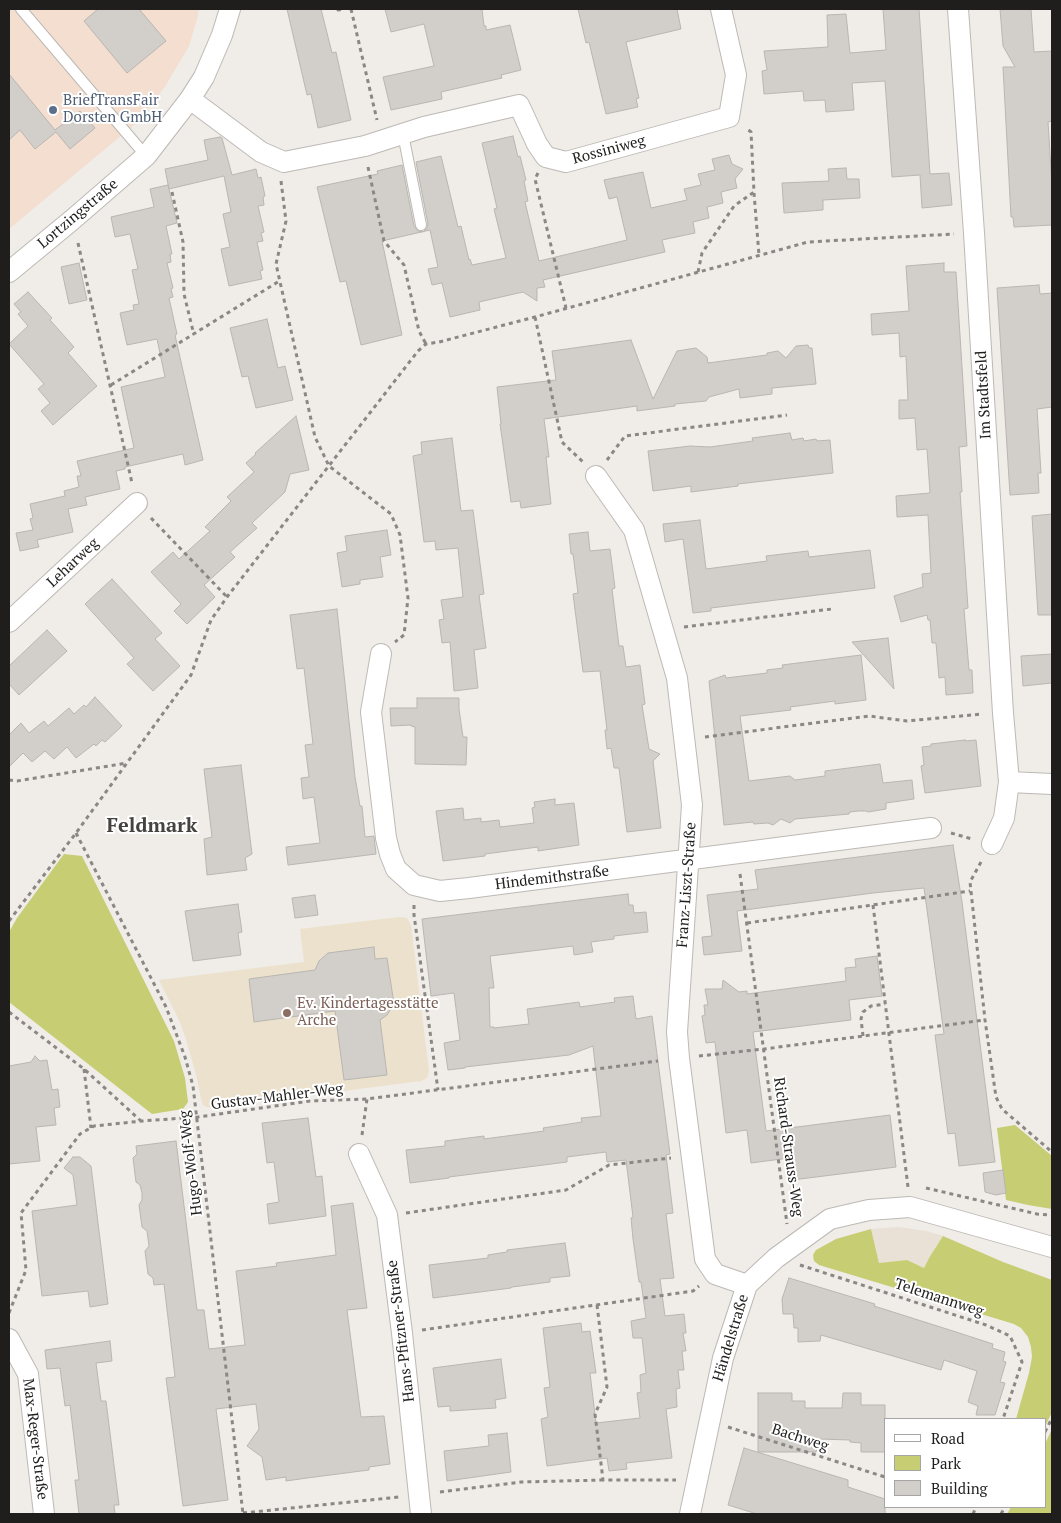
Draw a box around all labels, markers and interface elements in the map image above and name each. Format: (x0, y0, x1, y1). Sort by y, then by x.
place label: BriefTransFair Dorsten GmbH (63, 92, 162, 127)
marker: BriefTransFair Dorsten GmbH (47, 104, 59, 116)
street label: Rossiniweg (571, 132, 647, 168)
street label: Lortzingstraße (34, 175, 122, 253)
street label: Im Stadtsfeld (973, 350, 995, 440)
street label: Leharweg (43, 535, 103, 591)
district label: Feldmark (107, 814, 197, 838)
street label: Franz-Liszt-Straße (674, 822, 700, 948)
street label: Hindemithstraße (494, 862, 610, 894)
place label: Ev. Kindertagesstätte Arche (297, 995, 439, 1030)
marker: Ev. Kindertagesstätte Arche (281, 1007, 293, 1019)
street label: Richard-Strauss-Weg (769, 1076, 807, 1218)
street label: Gustav-Mahler-Weg (210, 1080, 344, 1114)
street label: Hugo-Wolf-Weg (176, 1109, 206, 1217)
street label: Hans-Pfitzner-Straße (383, 1259, 419, 1403)
street label: Telemannweg (892, 1275, 986, 1321)
street label: Händelstraße (709, 1292, 753, 1384)
street label: Max-Reger-Straße (19, 1377, 51, 1501)
legend (884, 1418, 1046, 1508)
street label: Bachweg (769, 1420, 831, 1456)
text: Road (931, 1428, 964, 1448)
text: Park (931, 1453, 961, 1473)
text: Building (931, 1478, 988, 1498)

